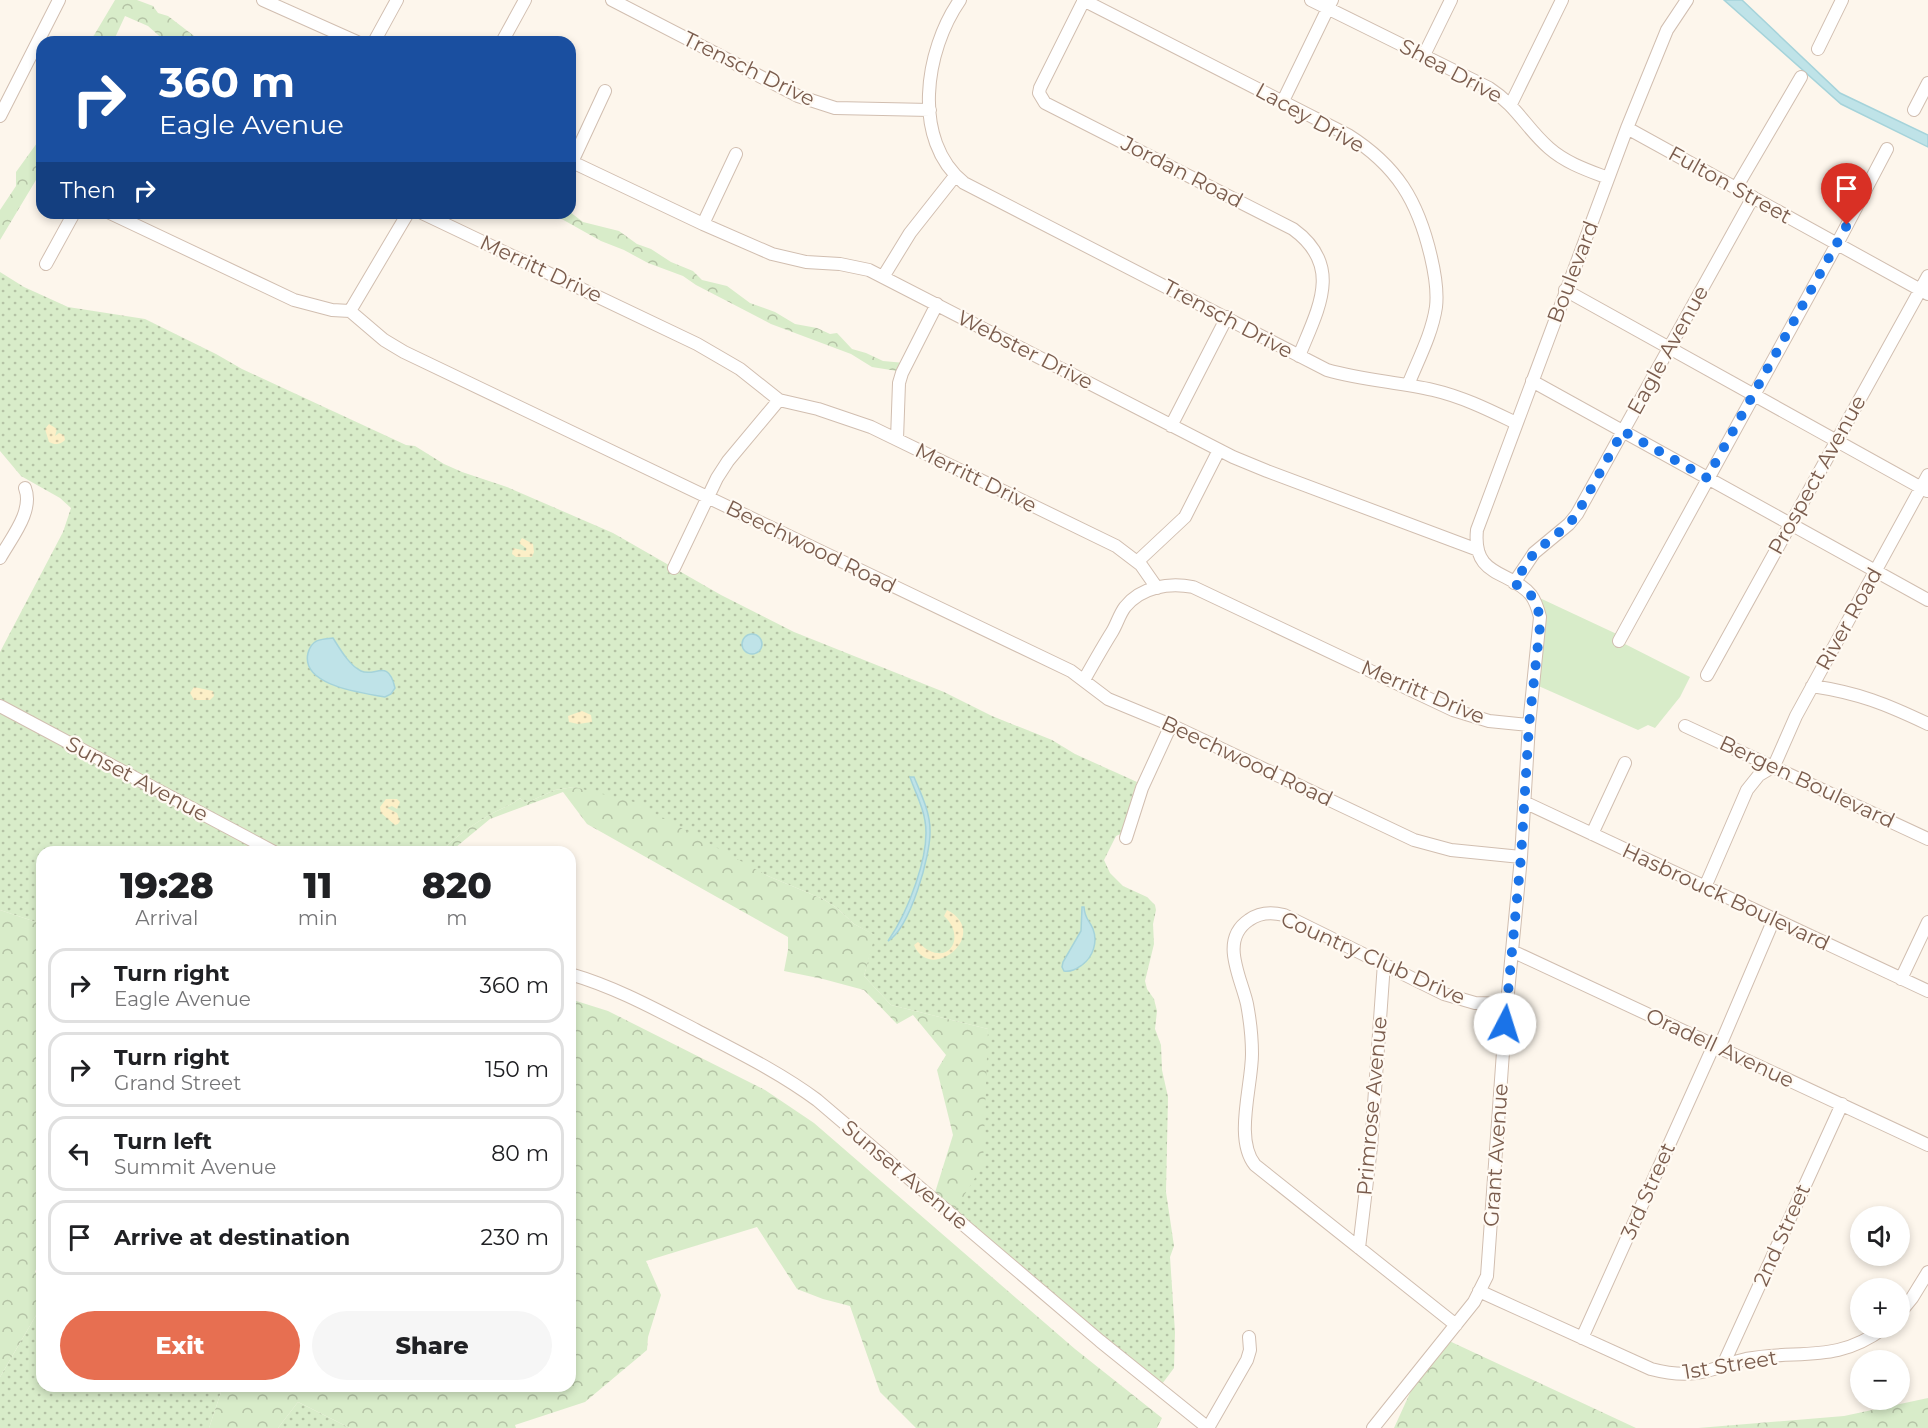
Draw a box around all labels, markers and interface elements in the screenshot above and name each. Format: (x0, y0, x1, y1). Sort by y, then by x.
street label: Trensch Drive (679, 26, 819, 111)
street label: Shea Drive (1396, 33, 1507, 108)
text: 360 m (159, 56, 295, 108)
icon: right (60, 60, 138, 138)
street label: Lacey Drive (1251, 77, 1369, 158)
text: Eagle Avenue (159, 108, 344, 141)
street label: Jordan Road (1116, 130, 1247, 213)
street label: Fulton Street (1664, 140, 1796, 229)
pin (1821, 163, 1872, 225)
icon: arrive (1830, 172, 1863, 205)
icon: right (128, 174, 161, 207)
text: Then (60, 177, 116, 204)
street label: Boulevard (1542, 217, 1603, 326)
street label: Merritt Drive (476, 229, 606, 308)
street label: Trensch Drive (1159, 274, 1297, 363)
street label: Eagle Avenue (1622, 281, 1713, 419)
street label: Webster Drive (953, 305, 1097, 395)
street label: Prospect Avenue (1762, 391, 1871, 559)
street label: Merritt Drive (911, 437, 1041, 518)
street label: Beechwood Road (722, 495, 900, 599)
street label: River Road (1810, 563, 1887, 674)
street label: Merritt Drive (1358, 654, 1489, 729)
street label: Beechwood Road (1158, 710, 1337, 811)
street label: Bergen Boulevard (1716, 730, 1899, 833)
street label: Sunset Avenue (62, 731, 213, 827)
street label: Hasbrouck Boulevard (1618, 837, 1834, 956)
text: 19:28 (120, 863, 214, 907)
text: 11 (303, 863, 332, 907)
text: 820 (422, 863, 492, 907)
text: Arrival (135, 906, 198, 930)
text: min (298, 906, 338, 930)
text: m (446, 906, 467, 930)
street label: Country Club Drive (1277, 906, 1469, 1009)
text: Turn right (114, 960, 229, 987)
icon: right (63, 969, 96, 1002)
text: 360 m (480, 972, 549, 999)
text: Eagle Avenue (114, 987, 251, 1011)
position arrow (1473, 992, 1537, 1056)
street label: Oradell Avenue (1642, 1002, 1798, 1093)
street label: Primrose Avenue (1351, 1015, 1392, 1197)
text: Turn right (114, 1044, 229, 1071)
icon: right (63, 1053, 96, 1086)
text: 150 m (485, 1056, 549, 1083)
text: Grand Street (114, 1071, 241, 1095)
street label: Grant Avenue (1478, 1082, 1513, 1227)
street label: Sunset Avenue (837, 1114, 974, 1235)
text: Turn left (114, 1128, 212, 1155)
icon: left (63, 1137, 96, 1170)
street label: 3rd Street (1615, 1139, 1680, 1243)
text: 80 m (491, 1140, 549, 1167)
text: Summit Avenue (114, 1155, 276, 1179)
street label: 2nd Street (1748, 1180, 1815, 1290)
map controls (1850, 1206, 1910, 1410)
button: sound (1850, 1206, 1910, 1266)
icon: arrive (63, 1221, 96, 1254)
text: Arrive at destination (114, 1224, 350, 1251)
text: 230 m (480, 1224, 549, 1251)
button: + (1850, 1278, 1910, 1338)
button: Exit (60, 1311, 300, 1380)
button: Share (312, 1311, 552, 1380)
street label: 1st Street (1681, 1345, 1779, 1384)
button: − (1850, 1350, 1910, 1410)

